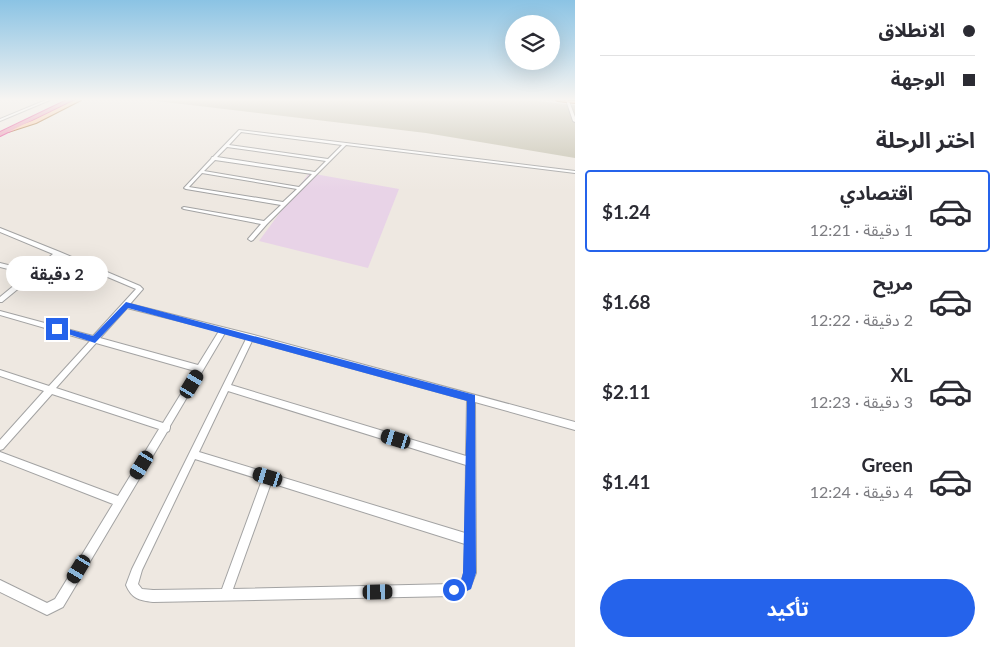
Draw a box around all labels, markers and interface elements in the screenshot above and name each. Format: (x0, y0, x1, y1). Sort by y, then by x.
map controls (505, 15, 560, 70)
button: layers (505, 15, 560, 70)
text: الانطلاق (879, 18, 945, 41)
text: الوجهة (891, 67, 945, 90)
text: اختر الرحلة (876, 126, 975, 153)
text: اقتصادي (840, 181, 913, 204)
icon: car (928, 189, 973, 234)
text: $1.24 (602, 200, 651, 223)
text: 1 دقيقة · 12:21 (810, 220, 913, 239)
callout: 2 دقيقة (6, 256, 108, 292)
text: 2 دقيقة (30, 264, 84, 283)
text: مريح (873, 271, 913, 294)
icon: car (928, 279, 973, 324)
text: $1.68 (602, 290, 651, 313)
text: 2 دقيقة · 12:22 (810, 310, 913, 329)
route end (46, 318, 68, 340)
text: XL (890, 363, 913, 386)
car (177, 367, 206, 401)
icon: car (928, 369, 973, 414)
text: $2.11 (602, 380, 651, 403)
text: 3 دقيقة · 12:23 (810, 392, 913, 411)
car (379, 427, 412, 451)
car (127, 448, 156, 482)
text: Green (862, 453, 913, 476)
icon: car (928, 459, 973, 504)
car (251, 465, 284, 489)
text: $1.41 (602, 470, 651, 493)
text: 4 دقيقة · 12:24 (810, 482, 913, 501)
car (64, 552, 93, 586)
route start (443, 579, 465, 601)
button: تأكيد (600, 579, 975, 637)
car (362, 584, 393, 600)

